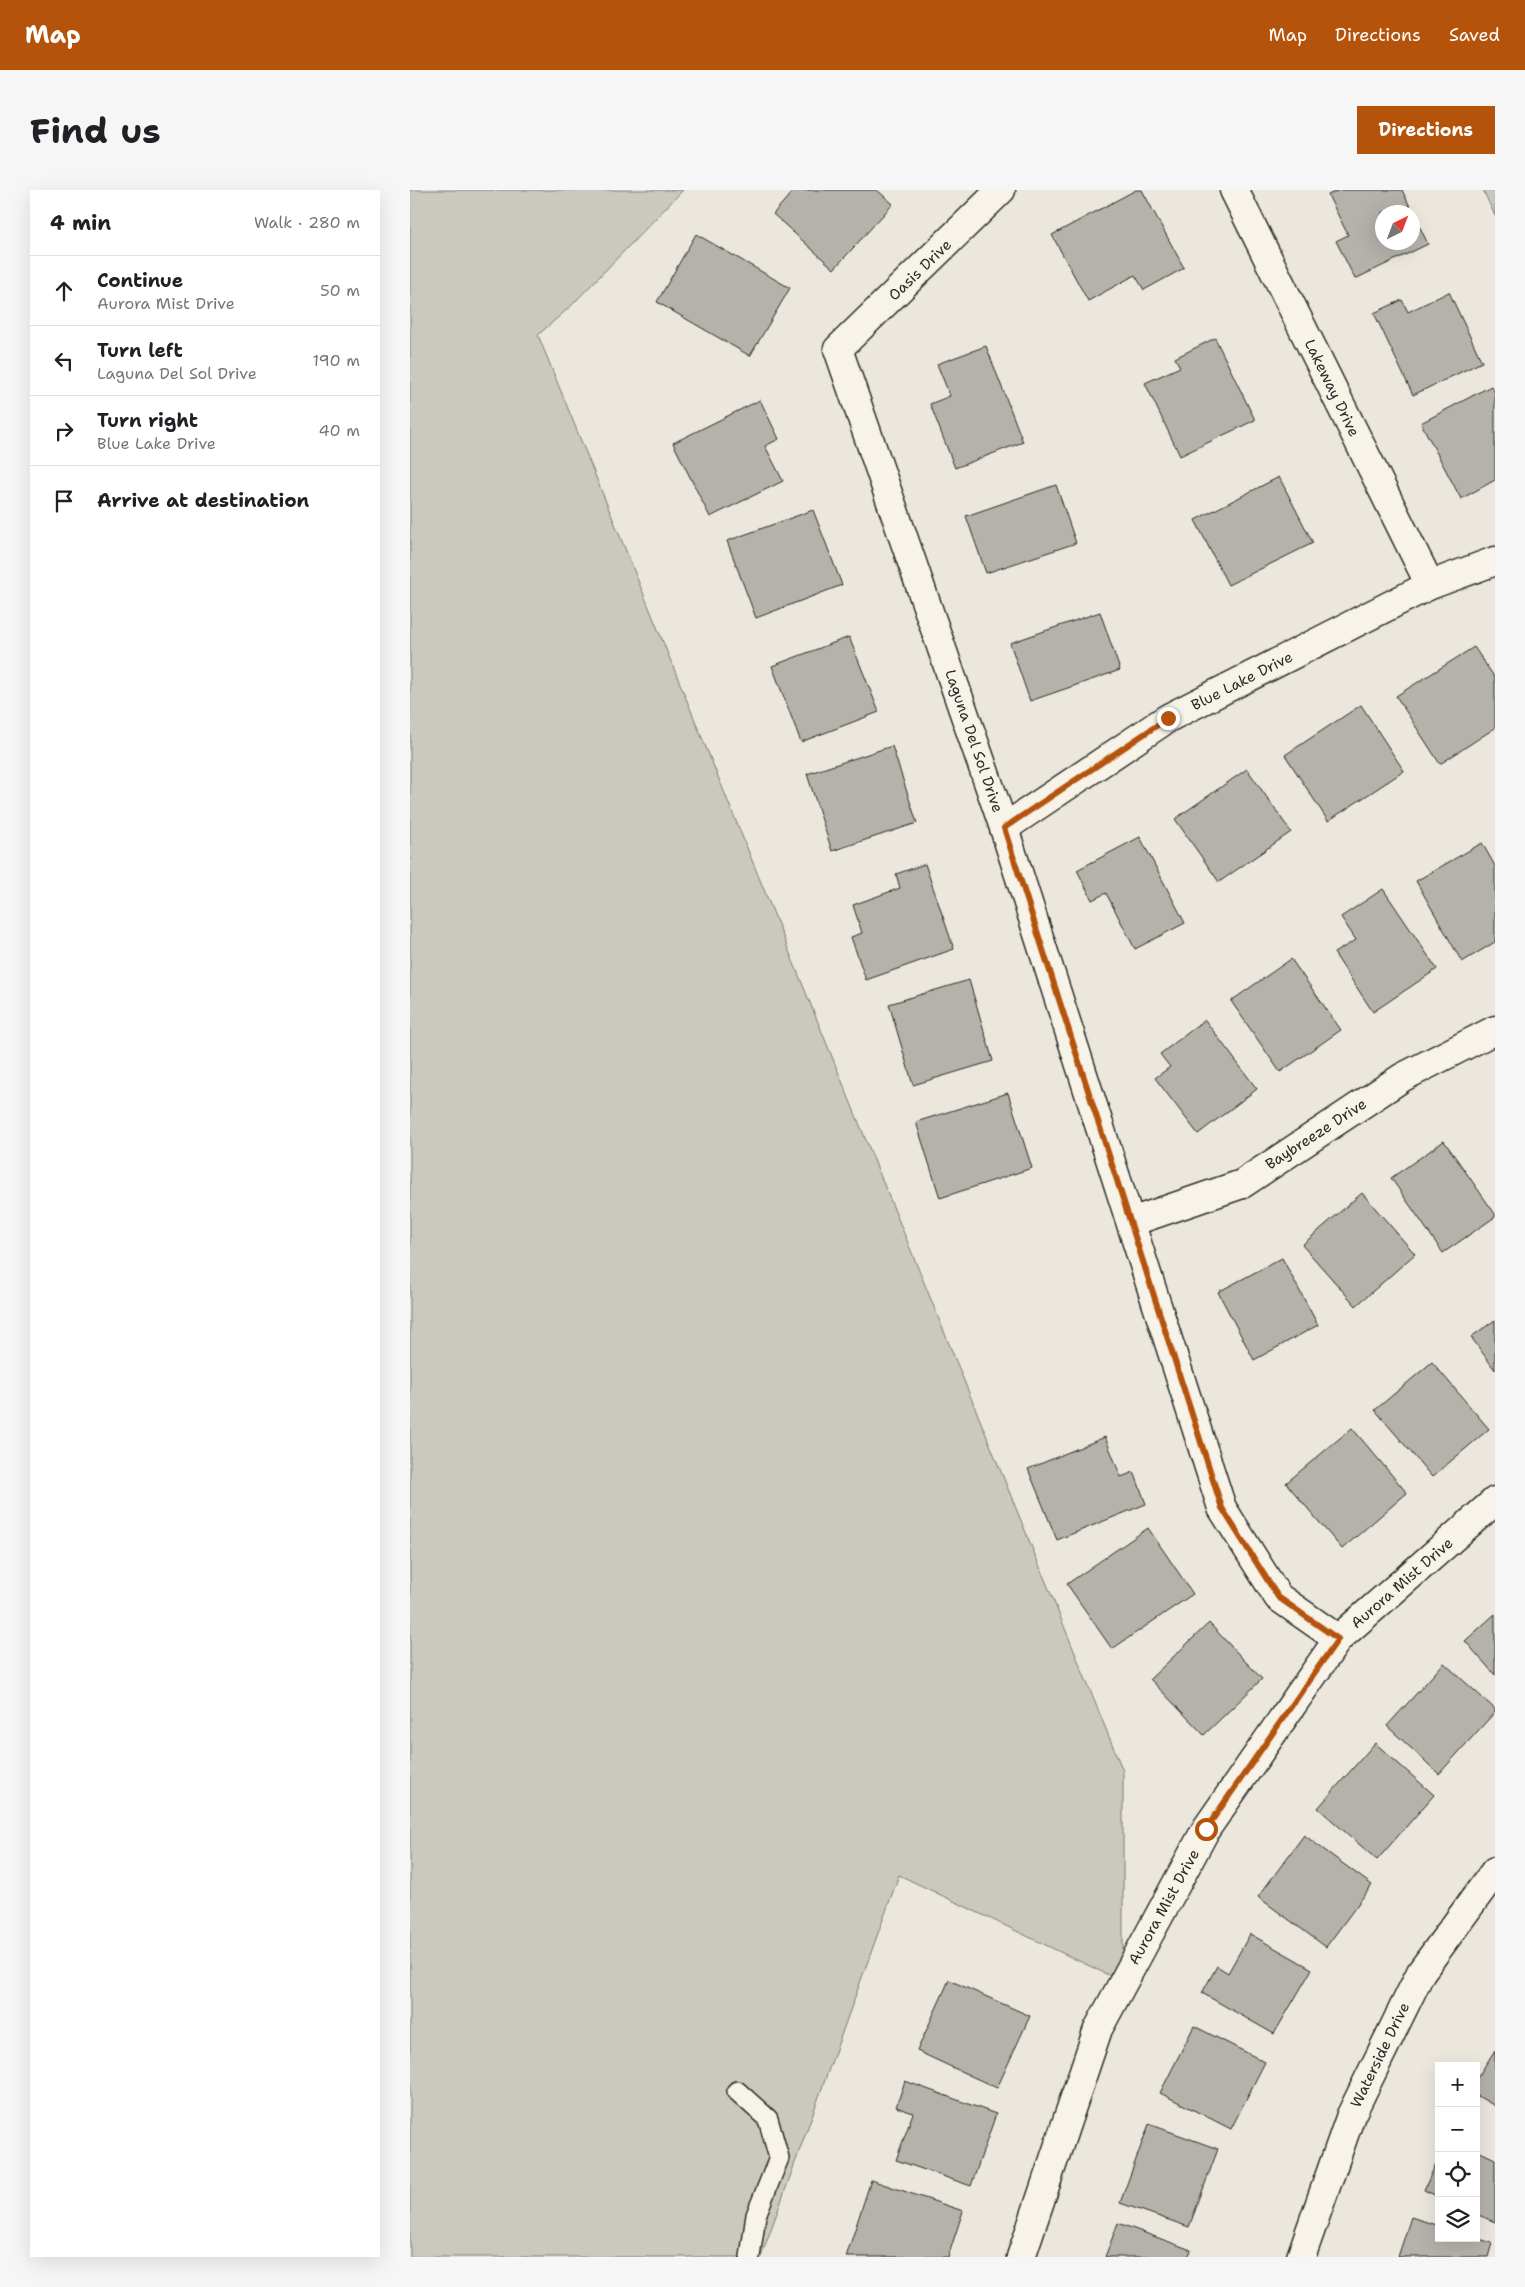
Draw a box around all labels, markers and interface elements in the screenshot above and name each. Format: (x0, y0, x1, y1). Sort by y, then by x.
text: Map (25, 19, 81, 51)
text: Map (1269, 23, 1307, 47)
text: Directions (1335, 23, 1421, 47)
text: Saved (1449, 23, 1500, 47)
button: Directions (1357, 106, 1495, 154)
text: Find us (30, 107, 161, 154)
north arrow (1375, 205, 1420, 250)
text: 4 min (50, 209, 111, 237)
text: Walk · 280 m (254, 212, 360, 233)
street label: Oasis Drive (884, 235, 956, 305)
text: Continue (97, 268, 183, 293)
icon: ahead (50, 277, 78, 305)
text: 50 m (320, 280, 360, 301)
text: Aurora Mist Drive (97, 293, 235, 314)
street label: Lakeway Drive (1300, 336, 1364, 440)
text: Turn left (97, 338, 183, 363)
icon: left (50, 347, 78, 375)
text: 190 m (313, 350, 360, 371)
text: Laguna Del Sol Drive (97, 363, 257, 384)
text: Turn right (97, 408, 198, 433)
icon: right (50, 417, 78, 445)
text: 40 m (318, 420, 360, 441)
text: Blue Lake Drive (97, 433, 216, 454)
icon: arrive (50, 487, 78, 515)
text: Arrive at destination (97, 488, 309, 513)
street label: Blue Lake Drive (1188, 647, 1296, 715)
street label: Laguna Del Sol Drive (940, 667, 1008, 815)
route end (1157, 707, 1180, 730)
street label: Baybreeze Drive (1262, 1094, 1370, 1174)
street label: Aurora Mist Drive (1347, 1533, 1457, 1633)
route start (1195, 1818, 1218, 1841)
street label: Aurora Mist Drive (1124, 1846, 1204, 1968)
street label: Waterside Drive (1346, 1999, 1414, 2111)
map controls (1435, 2062, 1480, 2242)
button: + (1435, 2062, 1480, 2107)
button: − (1435, 2107, 1480, 2152)
button: locate (1435, 2152, 1480, 2197)
button: layers (1435, 2197, 1480, 2242)

